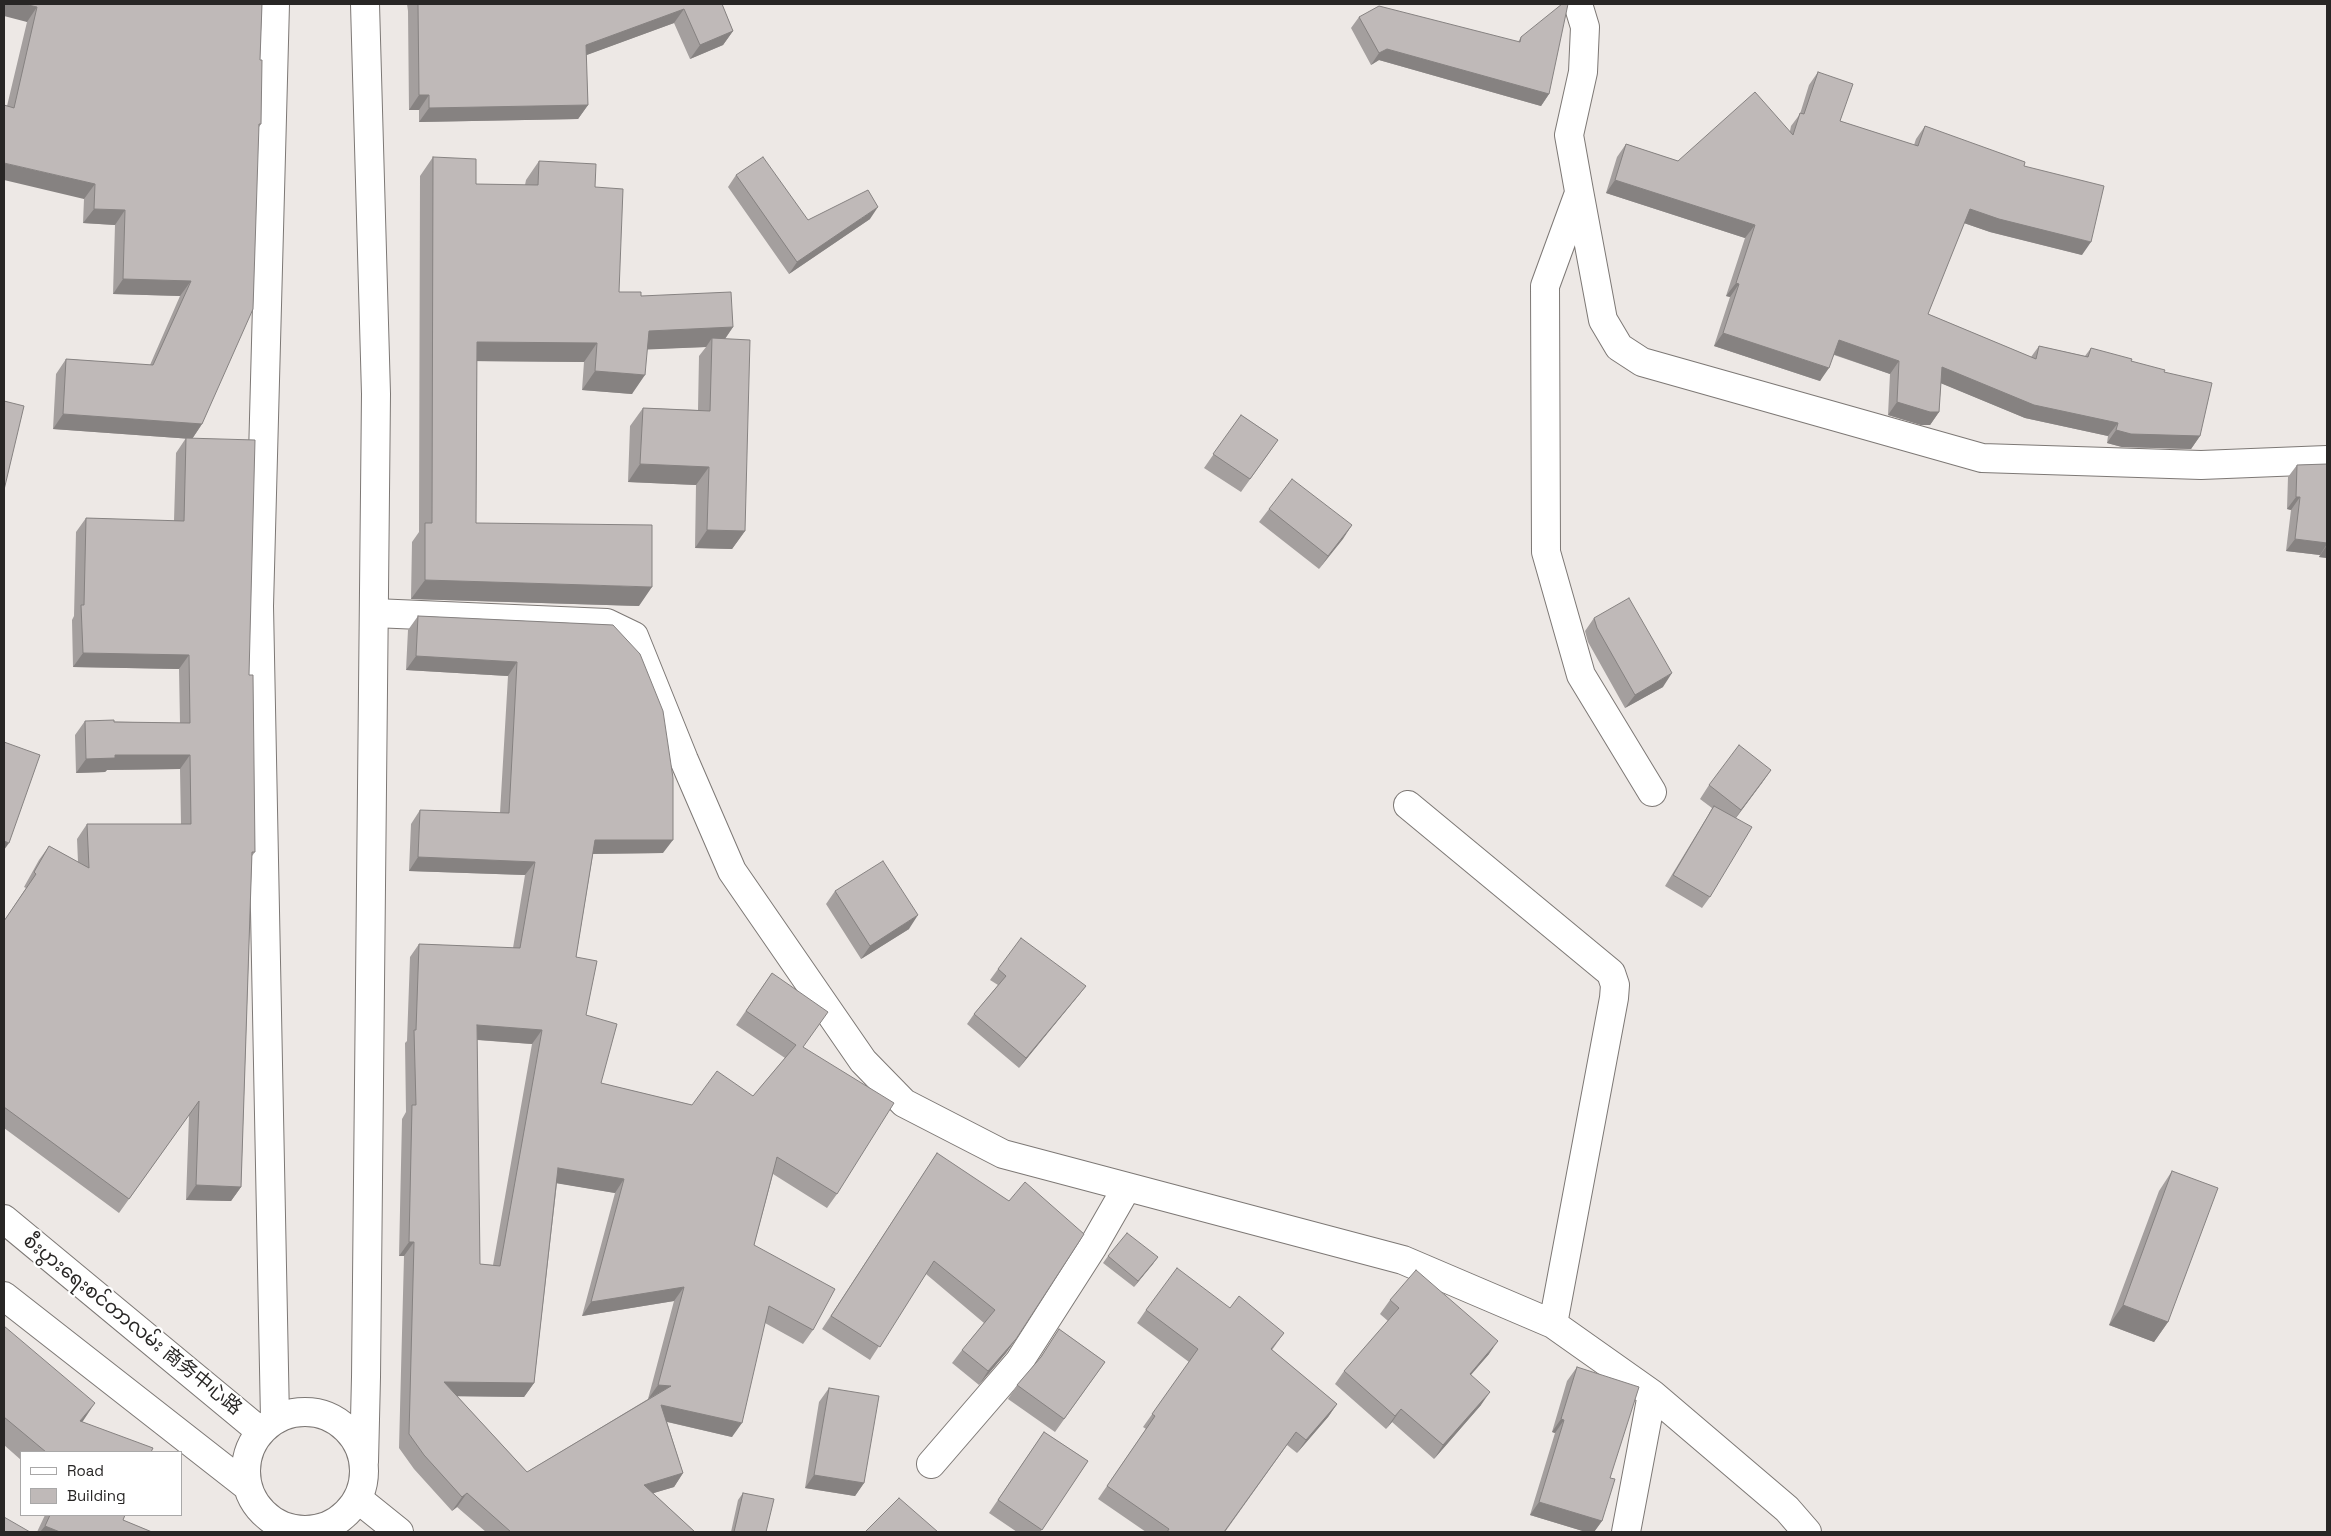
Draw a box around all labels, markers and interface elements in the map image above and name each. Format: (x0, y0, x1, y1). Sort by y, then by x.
street label: စီးပွားရေးစင်တာလမ်း 商务中心路 (18, 1230, 246, 1420)
legend (20, 1451, 182, 1516)
text: Road (67, 1461, 104, 1480)
text: Building (67, 1486, 126, 1505)

